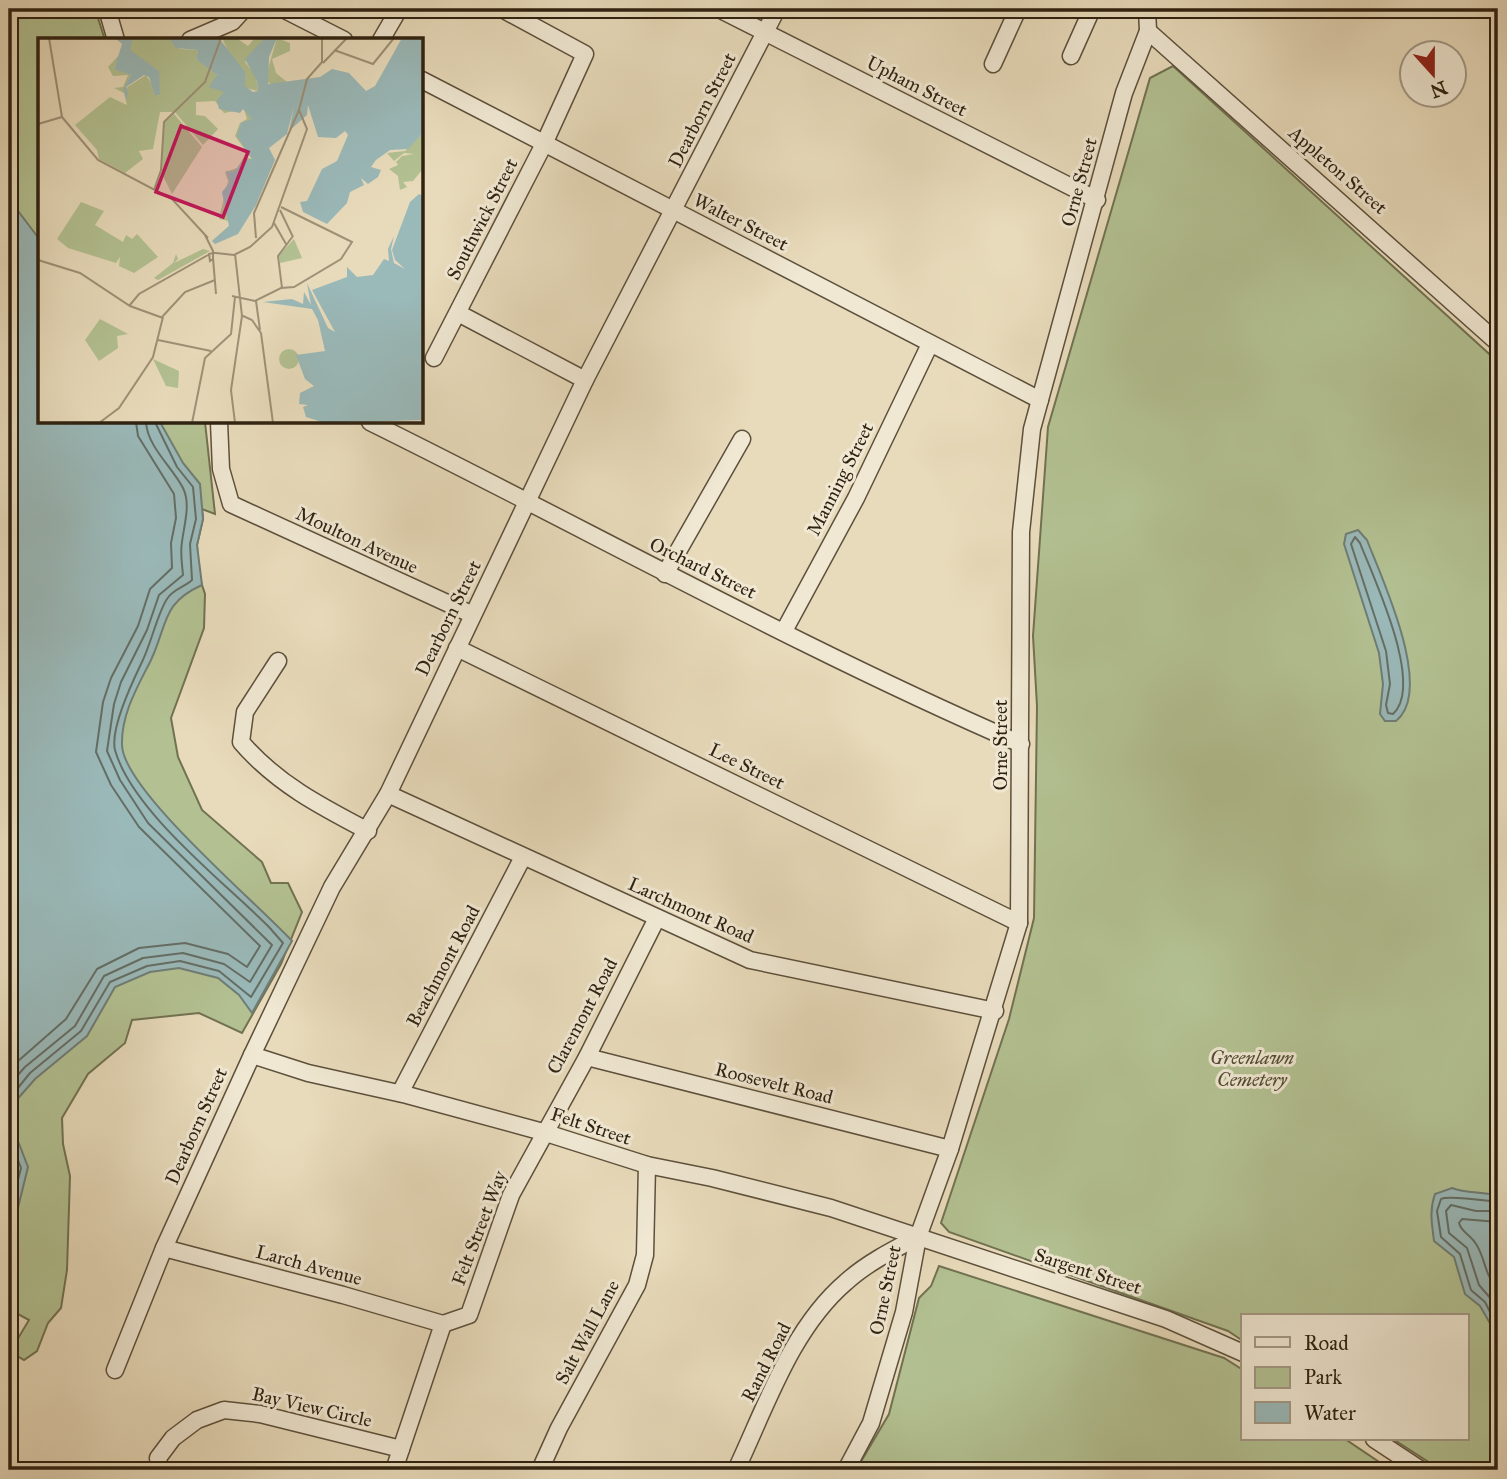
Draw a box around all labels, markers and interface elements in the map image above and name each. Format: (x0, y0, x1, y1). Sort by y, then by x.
inset map (38, 38, 424, 424)
north arrow (1398, 38, 1468, 108)
street label: Dearborn Street (663, 49, 741, 171)
street label: Upham Street (863, 51, 971, 121)
text: N (1427, 76, 1451, 103)
street label: Appleton Street (1283, 120, 1392, 219)
street label: Orne Street (1056, 135, 1102, 229)
street label: Southwick Street (441, 154, 523, 284)
street label: Walter Street (690, 188, 792, 256)
street label: Manning Street (802, 418, 879, 540)
street label: Moulton Avenue (292, 502, 422, 578)
street label: Orchard Street (646, 532, 760, 604)
street label: Dearborn Street (410, 556, 486, 680)
street label: Orne Street (989, 699, 1012, 791)
street label: Lee Street (705, 738, 789, 794)
street label: Larchmont Road (625, 872, 758, 948)
street label: Beachmont Road (401, 901, 485, 1031)
street label: Claremont Road (542, 954, 622, 1078)
park label: Greenlawn Cemetery (1210, 1046, 1294, 1091)
street label: Roosevelt Road (713, 1057, 836, 1109)
street label: Dearborn Street (160, 1064, 232, 1188)
street label: Felt Street (548, 1102, 634, 1150)
street label: Felt Street Way (447, 1166, 512, 1289)
street label: Larch Avenue (253, 1240, 365, 1290)
street label: Orne Street (864, 1243, 906, 1337)
street label: Sargent Street (1031, 1243, 1145, 1300)
street label: Salt Wall Lane (550, 1276, 624, 1388)
legend (1241, 1314, 1468, 1440)
street label: Rand Road (736, 1318, 796, 1405)
text: Road (1304, 1330, 1349, 1356)
text: Park (1304, 1364, 1342, 1390)
street label: Bay View Circle (250, 1382, 374, 1432)
text: Water (1304, 1400, 1356, 1426)

